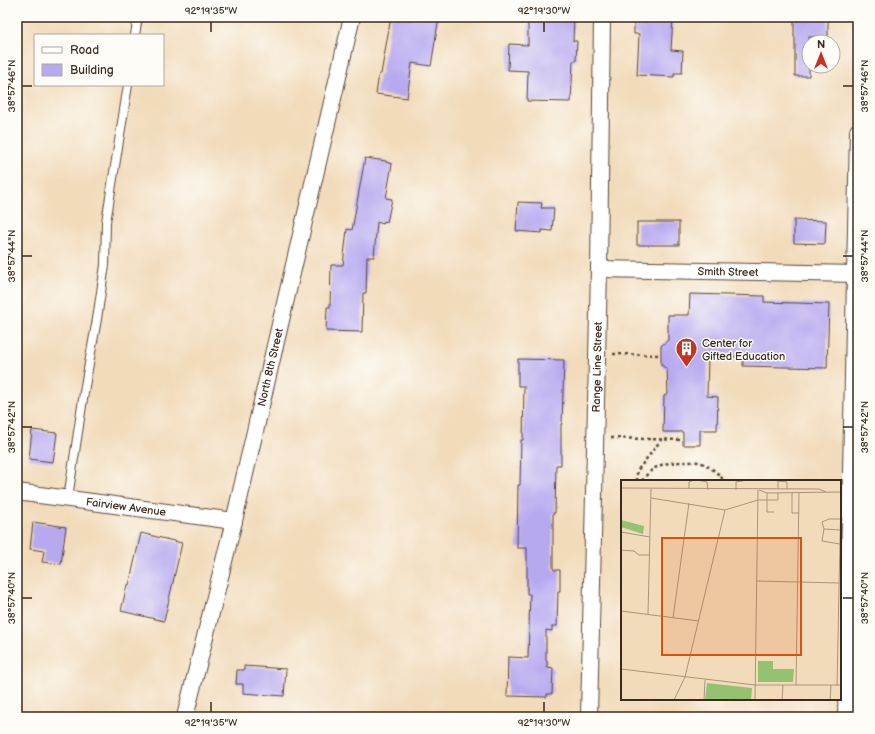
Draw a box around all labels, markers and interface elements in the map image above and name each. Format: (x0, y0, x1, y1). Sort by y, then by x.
text: 92°19'35"W (185, 5, 237, 17)
text: 92°19'30"W (518, 5, 570, 17)
legend (34, 34, 164, 86)
north arrow (801, 34, 841, 74)
text: N (817, 38, 825, 51)
text: Road (70, 43, 99, 58)
text: 38°57'46"N (6, 60, 18, 112)
text: 38°57'46"N (859, 60, 871, 112)
text: Building (70, 63, 114, 78)
text: 38°57'44"N (6, 230, 18, 282)
text: 38°57'44"N (859, 230, 871, 282)
street label: Smith Street (697, 264, 759, 279)
street label: Range Line Street (589, 321, 604, 413)
street label: North 8th Street (255, 326, 286, 408)
building icon: Center for Gifted Education (674, 336, 700, 369)
place label: Center for Gifted Education (702, 337, 785, 363)
text: 38°57'42"N (6, 401, 18, 453)
text: 38°57'42"N (859, 401, 871, 453)
inset map (621, 480, 841, 700)
street label: Fairview Avenue (85, 495, 167, 518)
text: 38°57'40"N (6, 572, 18, 624)
text: 38°57'40"N (859, 572, 871, 624)
text: 92°19'35"W (185, 717, 237, 729)
text: 92°19'30"W (518, 717, 570, 729)

